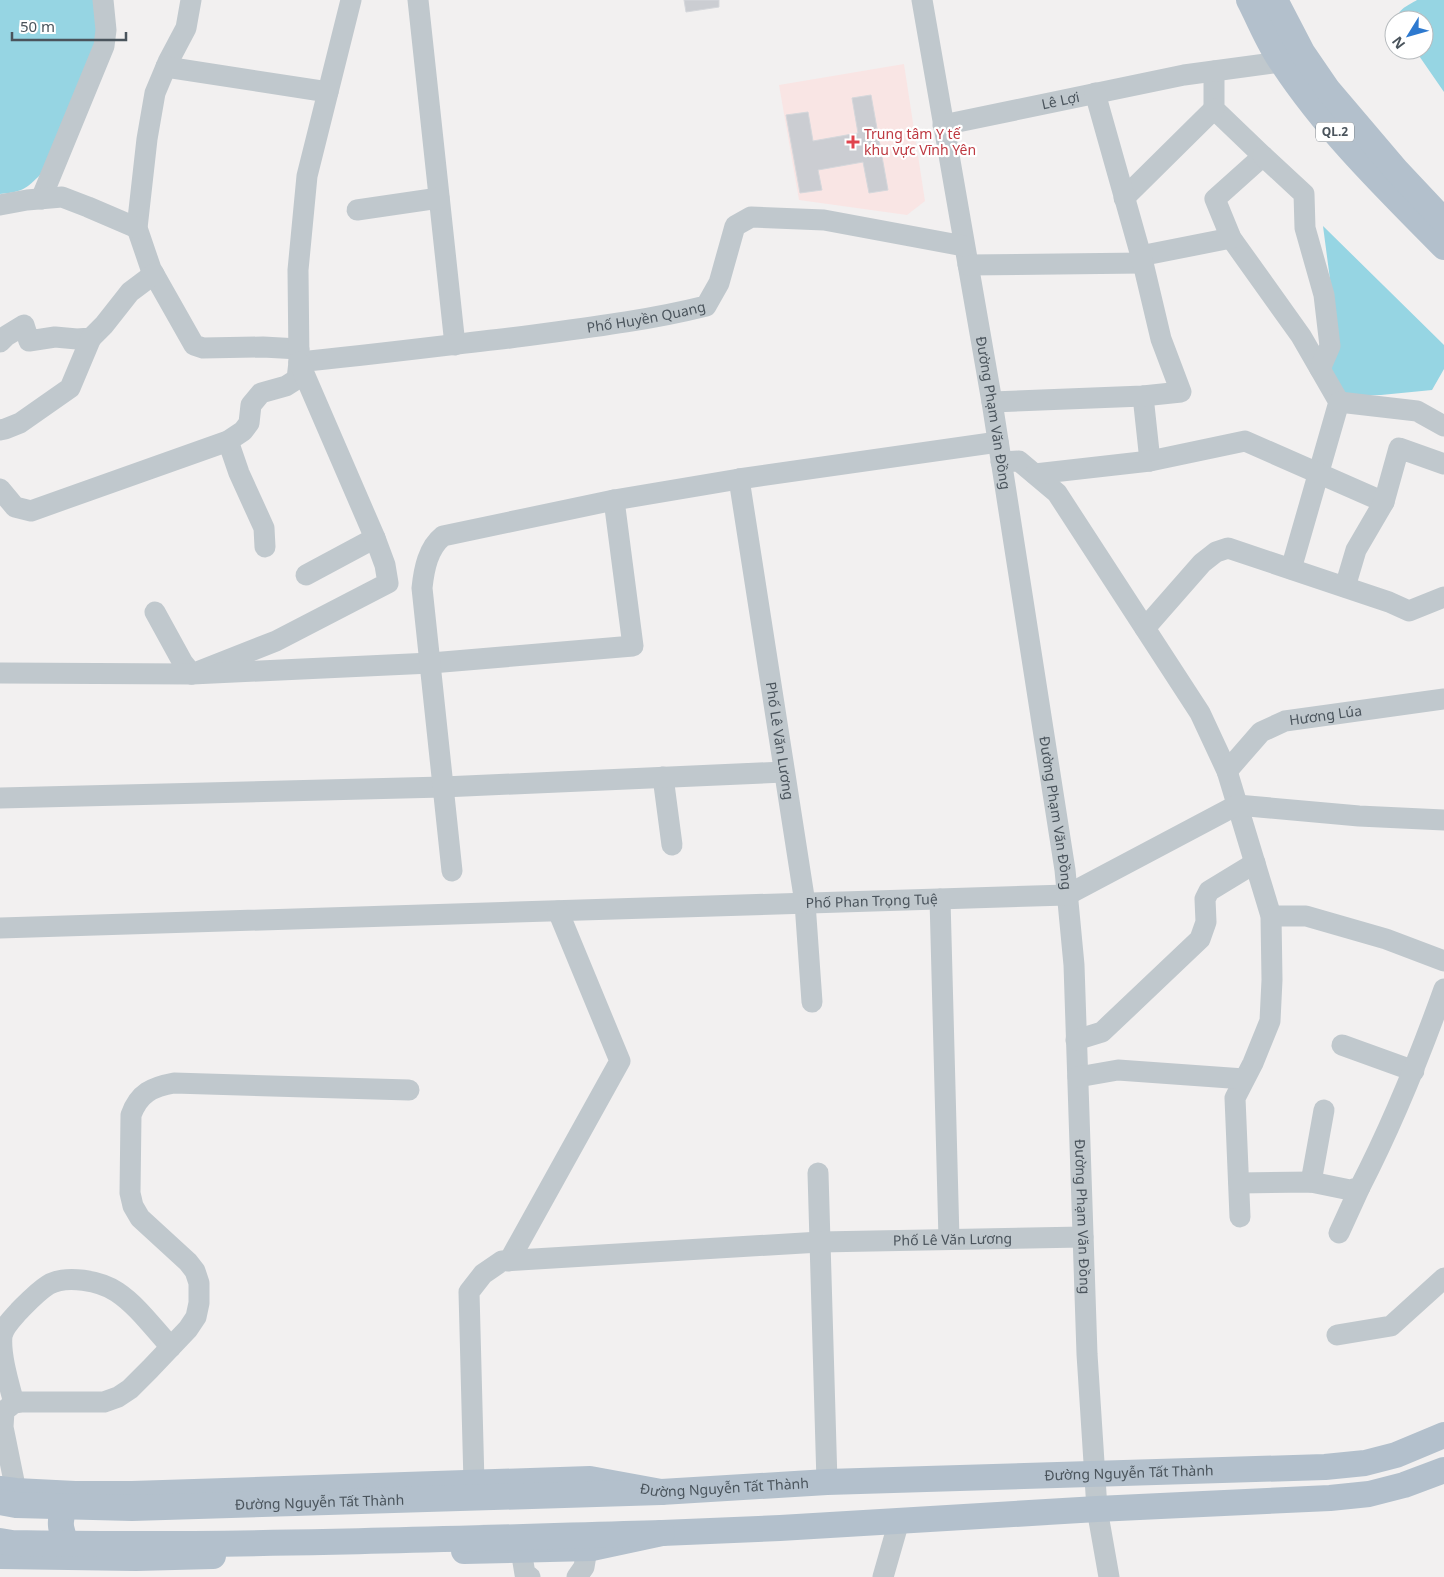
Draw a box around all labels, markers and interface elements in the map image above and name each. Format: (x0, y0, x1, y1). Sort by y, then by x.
scale bar (12, 10, 126, 42)
north arrow (1384, 10, 1434, 60)
text: 50 m (20, 16, 55, 36)
text: N (1387, 33, 1409, 53)
street label: Lê Lợi (1040, 87, 1081, 113)
road number: QL.2 (1316, 122, 1354, 142)
place label: Trung tâm Y tế khu vực Vĩnh Yên (864, 124, 976, 159)
marker: Trung tâm Y tế khu vực Vĩnh Yên (846, 135, 860, 149)
street label: Phố Huyền Quang (585, 297, 707, 337)
street label: Đường Phạm Văn Đồng (972, 335, 1016, 491)
street label: Phố Lê Văn Lương (762, 680, 799, 801)
street label: Hương Lúa (1288, 700, 1363, 729)
street label: Đường Phạm Văn Đồng (1035, 735, 1077, 891)
street label: Phố Phan Trọng Tuệ (805, 889, 938, 912)
street label: Đường Phạm Văn Đồng (1071, 1139, 1095, 1295)
street label: Phố Lê Văn Lương (893, 1228, 1012, 1250)
street label: Đường Nguyễn Tất Thành (1044, 1460, 1214, 1484)
street label: Đường Nguyễn Tất Thành (638, 1473, 809, 1501)
street label: Đường Nguyễn Tất Thành (235, 1490, 405, 1514)

